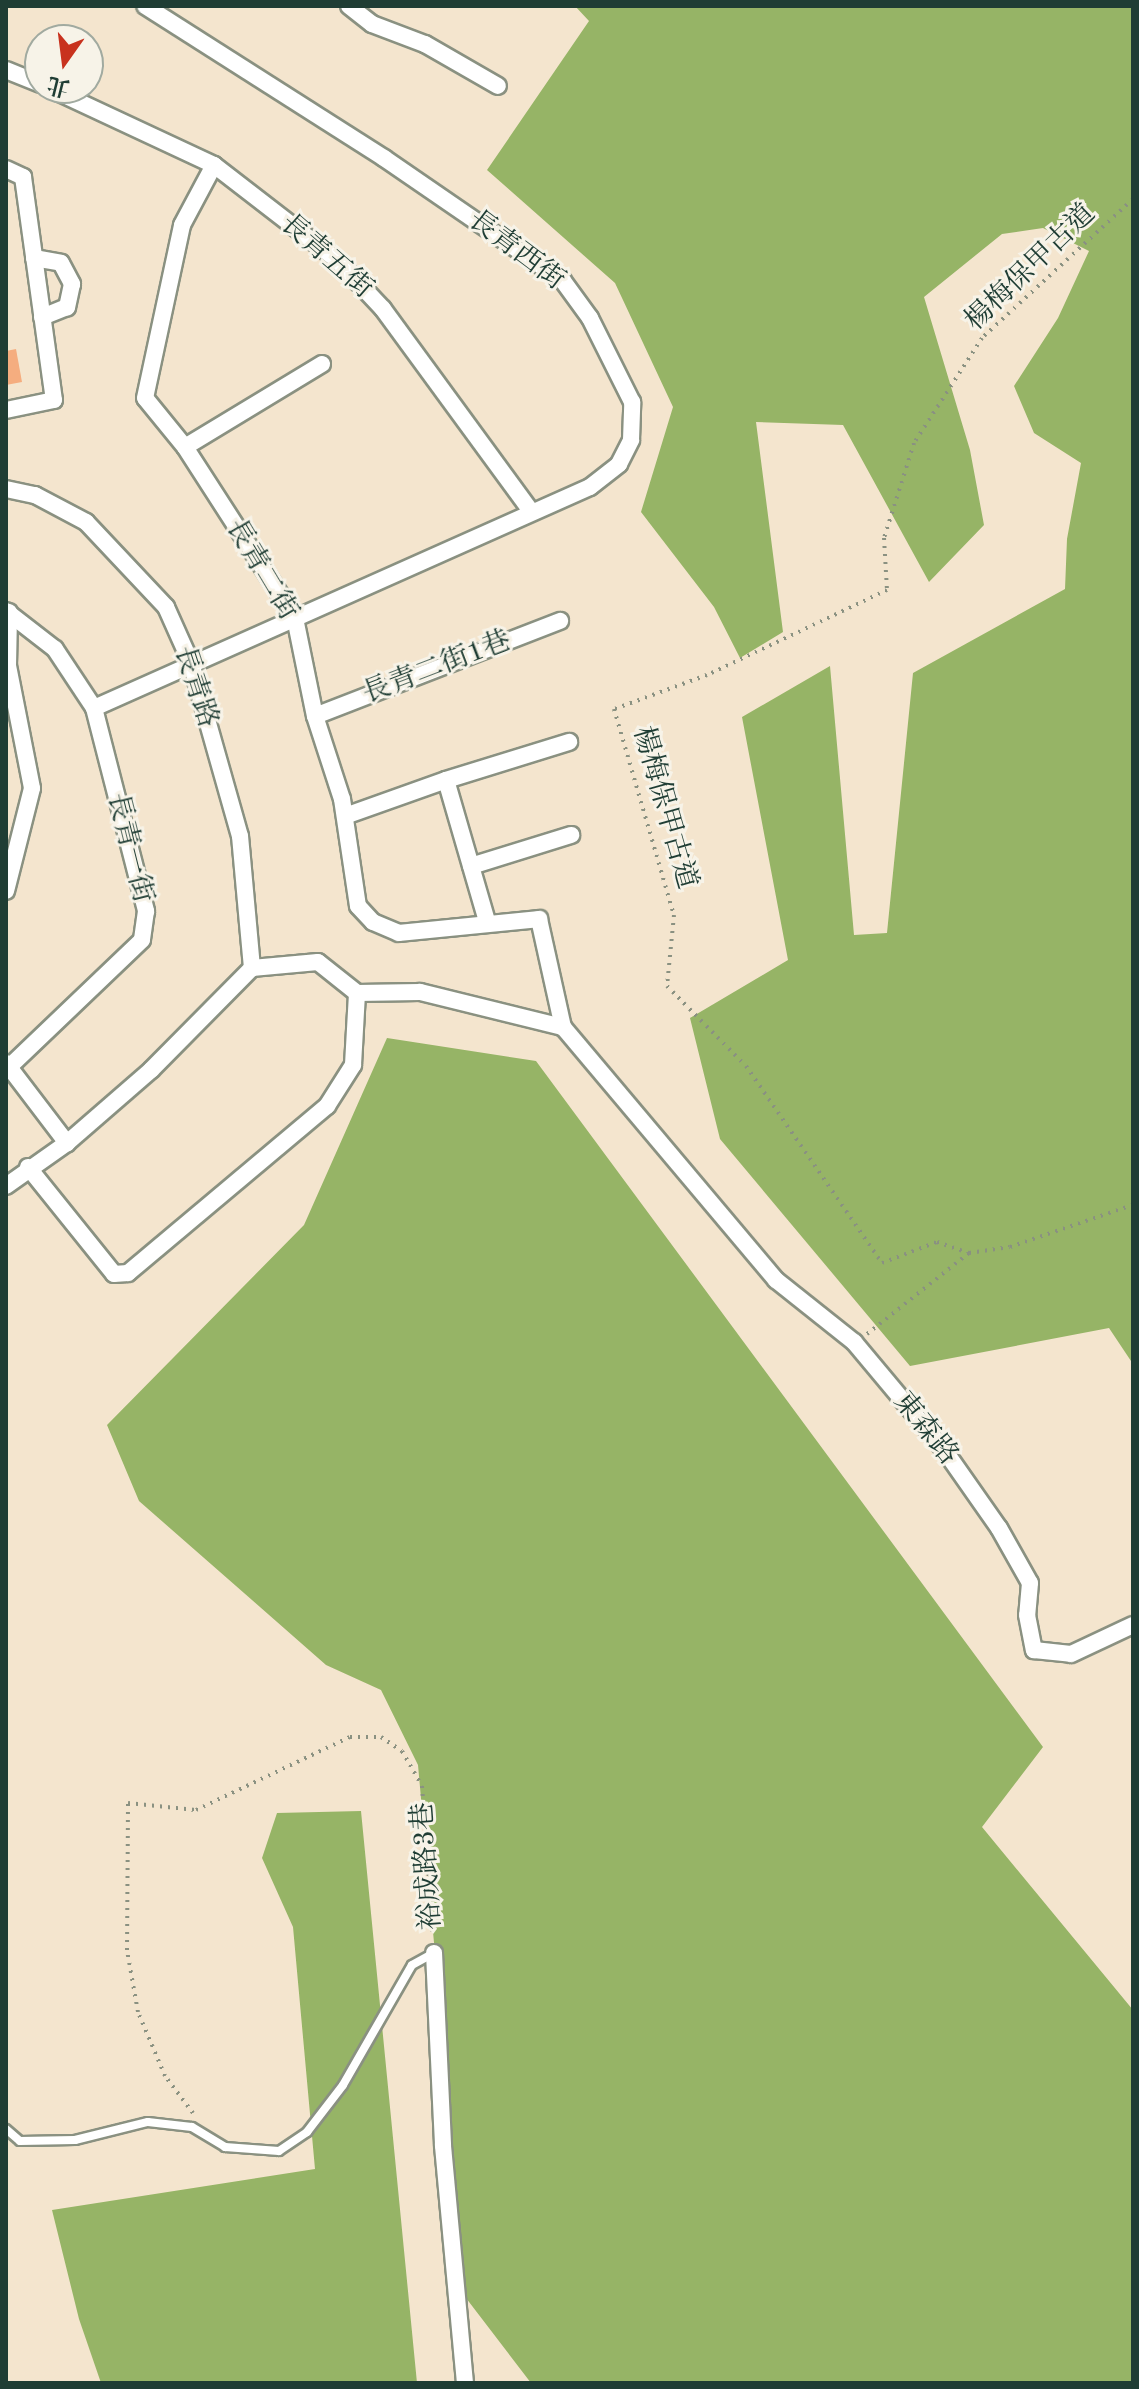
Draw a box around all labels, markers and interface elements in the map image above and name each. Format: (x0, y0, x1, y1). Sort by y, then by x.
north arrow (24, 24, 104, 104)
text: 北 (45, 72, 72, 99)
street label: 楊梅保甲古道 (959, 198, 1103, 338)
street label: 長青西街 (461, 204, 571, 298)
street label: 長青五街 (273, 208, 379, 306)
street label: 長青二街 (218, 513, 304, 627)
street label: 長青二街1巷 (358, 624, 516, 712)
street label: 長青路 (166, 642, 224, 732)
street label: 楊梅保甲古道 (625, 723, 703, 893)
street label: 長青一街 (99, 790, 159, 906)
street label: 東森路 (886, 1386, 964, 1472)
street label: 裕成路3巷 (407, 1801, 449, 1931)

